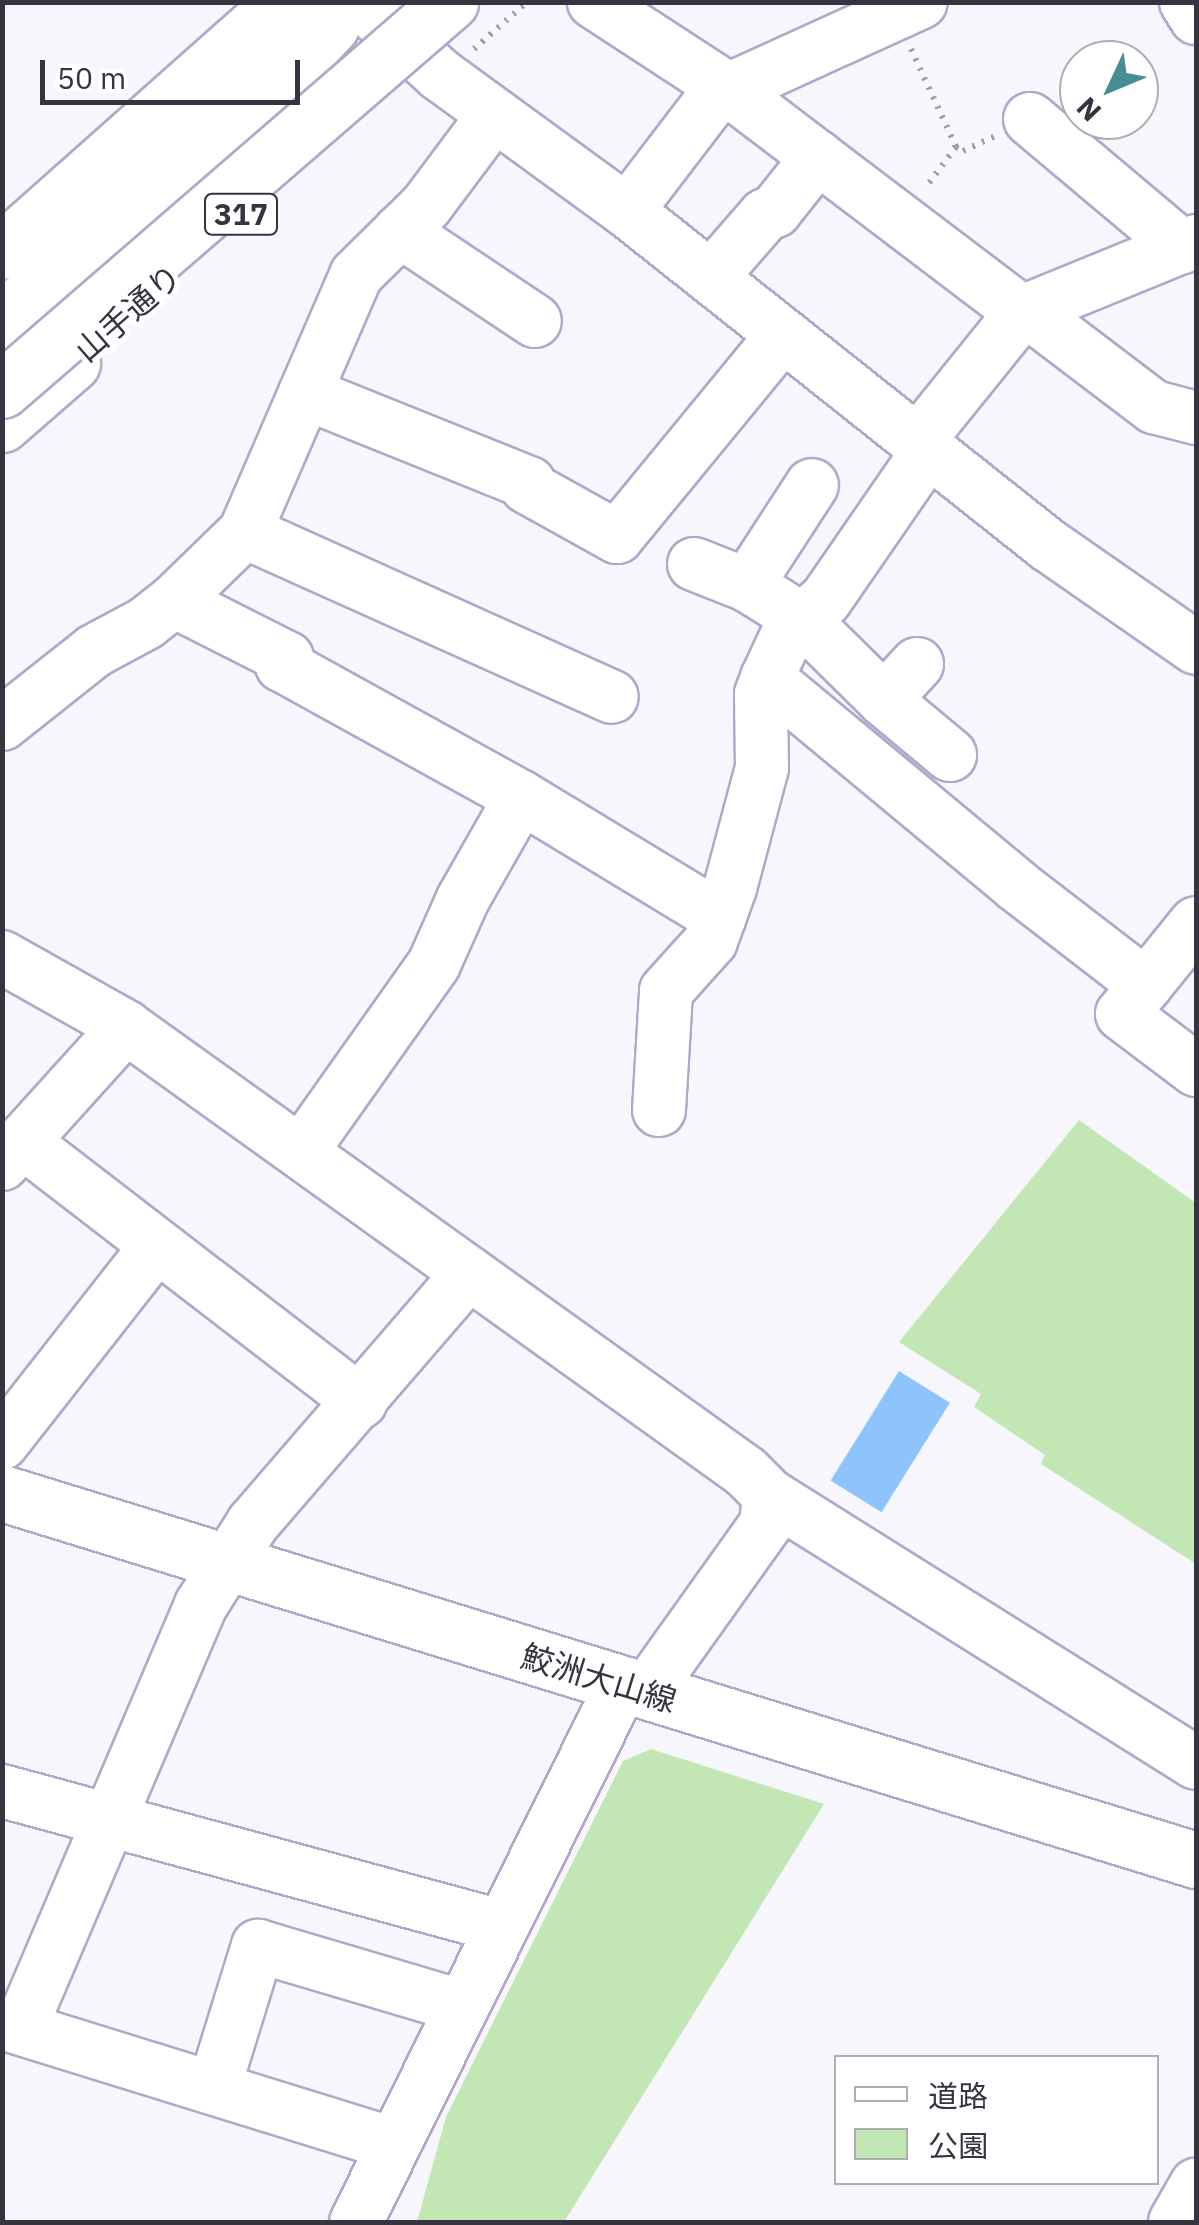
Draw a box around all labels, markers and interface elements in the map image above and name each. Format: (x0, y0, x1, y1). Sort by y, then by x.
scale bar (45, 40, 305, 102)
north arrow (1059, 40, 1159, 140)
text: 50 m (57, 58, 126, 97)
text: N (1068, 90, 1109, 130)
road number: 317 (204, 189, 278, 239)
street label: 山手通り (67, 257, 189, 369)
street label: 鮫洲大山線 (517, 1636, 681, 1720)
legend (834, 2055, 1159, 2185)
text: 道路 (928, 2076, 988, 2115)
text: 公園 (928, 2126, 988, 2165)

